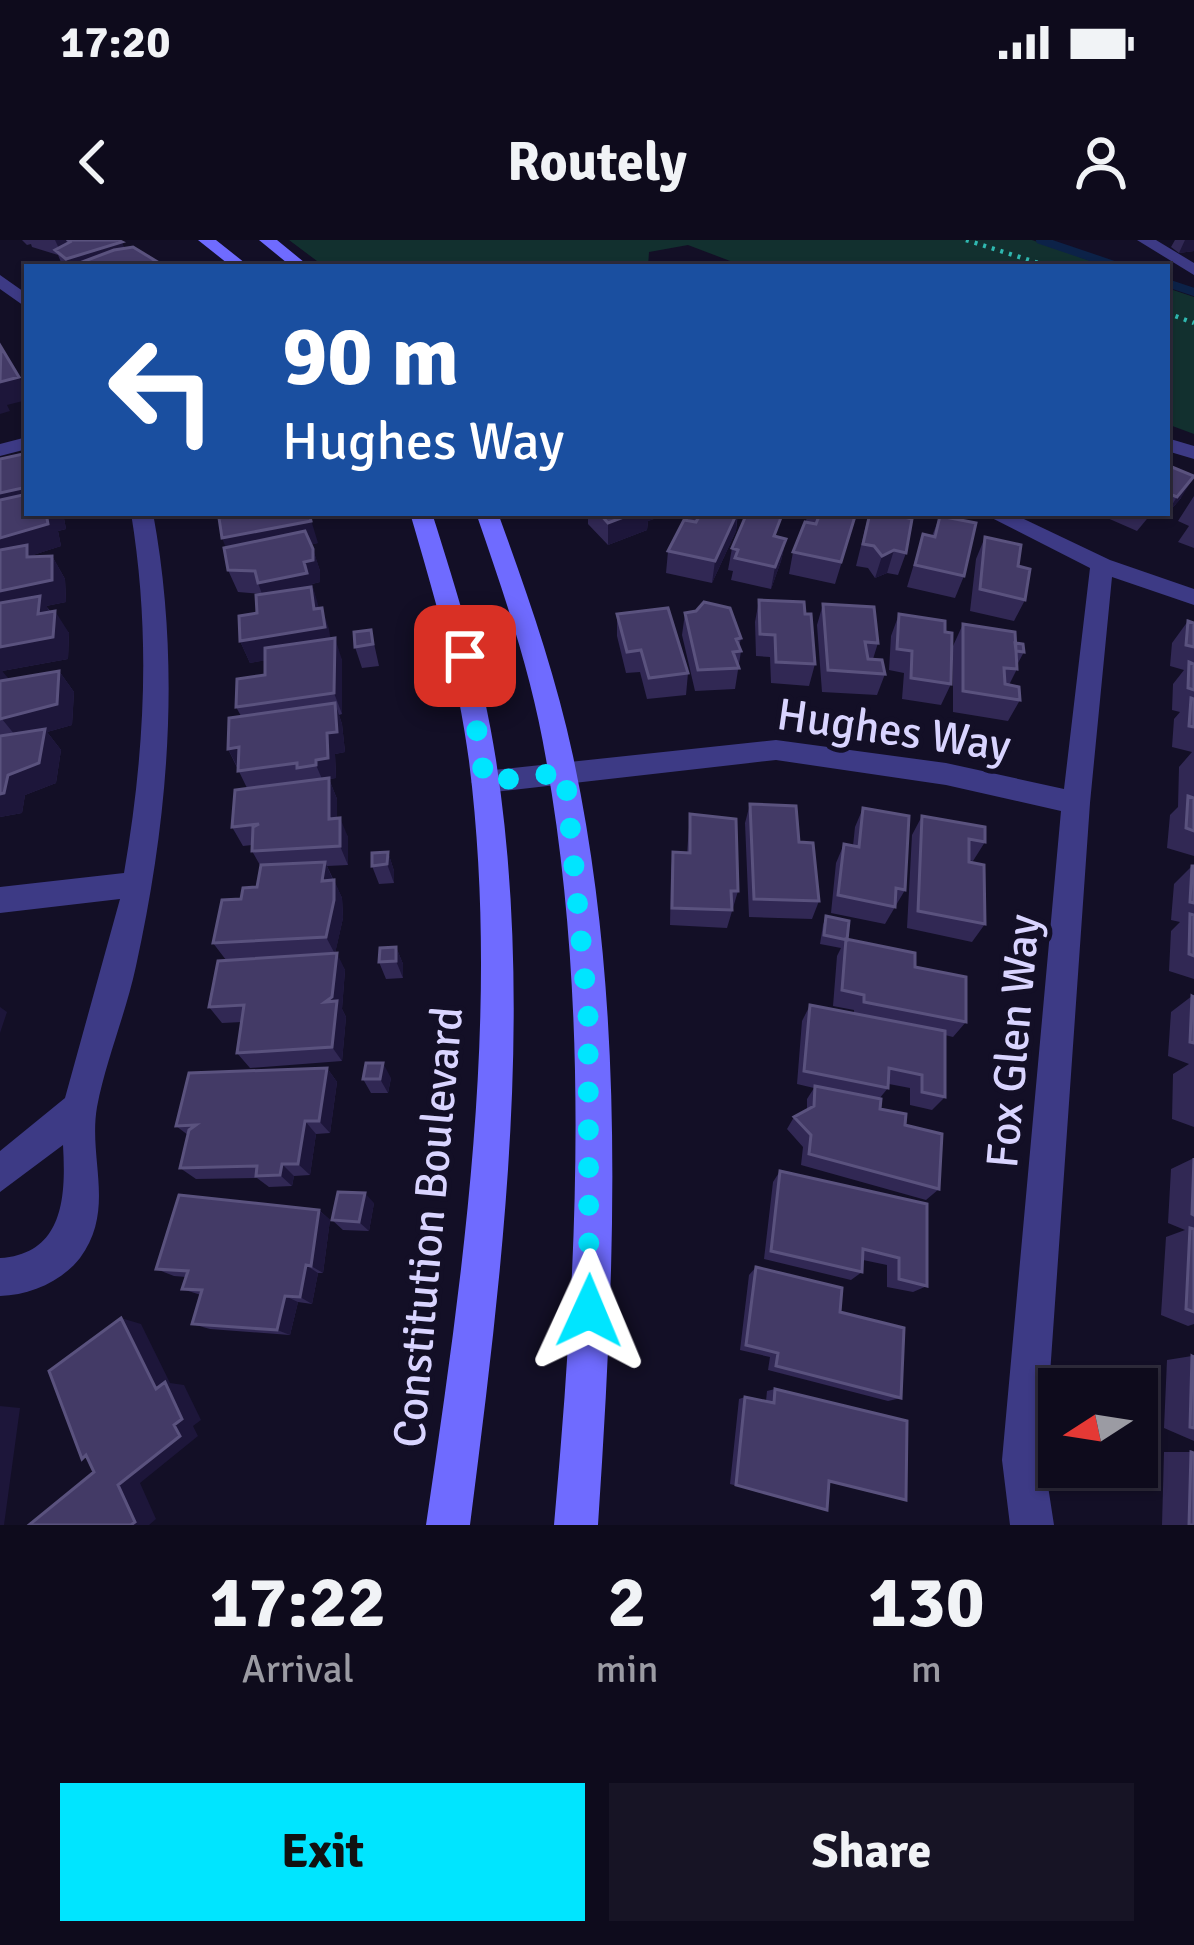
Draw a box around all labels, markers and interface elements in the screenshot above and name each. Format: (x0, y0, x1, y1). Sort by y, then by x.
text: 17:20 (60, 15, 170, 70)
icon: back (60, 129, 126, 195)
text: Routely (507, 129, 687, 196)
icon: person (1068, 129, 1134, 195)
text: 90 m (282, 305, 459, 409)
icon: left (84, 312, 240, 468)
text: Hughes Way (282, 408, 564, 475)
pin (414, 605, 516, 707)
icon: arrive (432, 623, 498, 689)
street label: Hughes Way (773, 687, 1014, 774)
street label: Fox Glen Way (975, 912, 1052, 1170)
street label: Constitution Boulevard (382, 1004, 475, 1450)
position arrow (526, 1248, 652, 1374)
north arrow (1038, 1368, 1158, 1488)
map controls (1038, 1368, 1158, 1488)
text: 17:22 (209, 1558, 386, 1647)
text: 2 (608, 1558, 646, 1647)
text: 130 (868, 1558, 985, 1647)
text: Arrival (242, 1645, 354, 1693)
text: min (596, 1645, 659, 1693)
text: m (911, 1645, 942, 1693)
button: Exit (60, 1783, 585, 1921)
button: Share (609, 1783, 1134, 1921)

